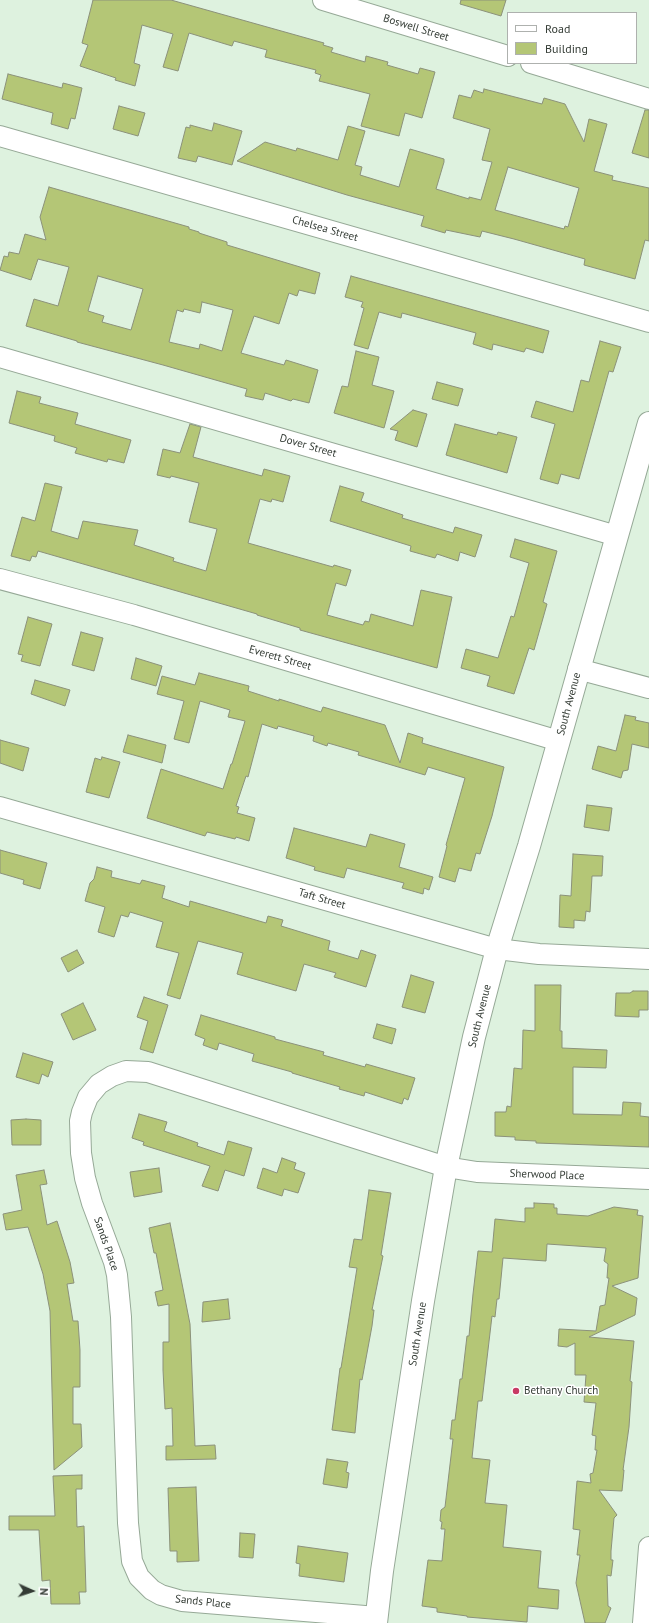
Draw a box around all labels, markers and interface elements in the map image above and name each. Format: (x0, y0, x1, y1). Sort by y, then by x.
street label: Boswell Street (382, 12, 450, 44)
legend (507, 12, 637, 64)
text: Road (545, 21, 570, 36)
text: Building (545, 41, 588, 56)
street label: Chelsea Street (291, 213, 359, 245)
street label: Dover Street (278, 432, 338, 460)
street label: Everett Street (247, 643, 313, 673)
street label: South Avenue (554, 671, 584, 737)
street label: Taft Street (297, 886, 347, 912)
street label: South Avenue (466, 983, 494, 1049)
street label: Sherwood Place (509, 1167, 585, 1183)
street label: Sands Place (91, 1215, 121, 1273)
street label: South Avenue (406, 1301, 430, 1367)
place label: Bethany Church (524, 1384, 598, 1398)
marker: Bethany Church (511, 1386, 521, 1396)
north arrow (12, 1571, 52, 1611)
text: N (37, 1588, 51, 1596)
street label: Sands Place (175, 1593, 231, 1611)

